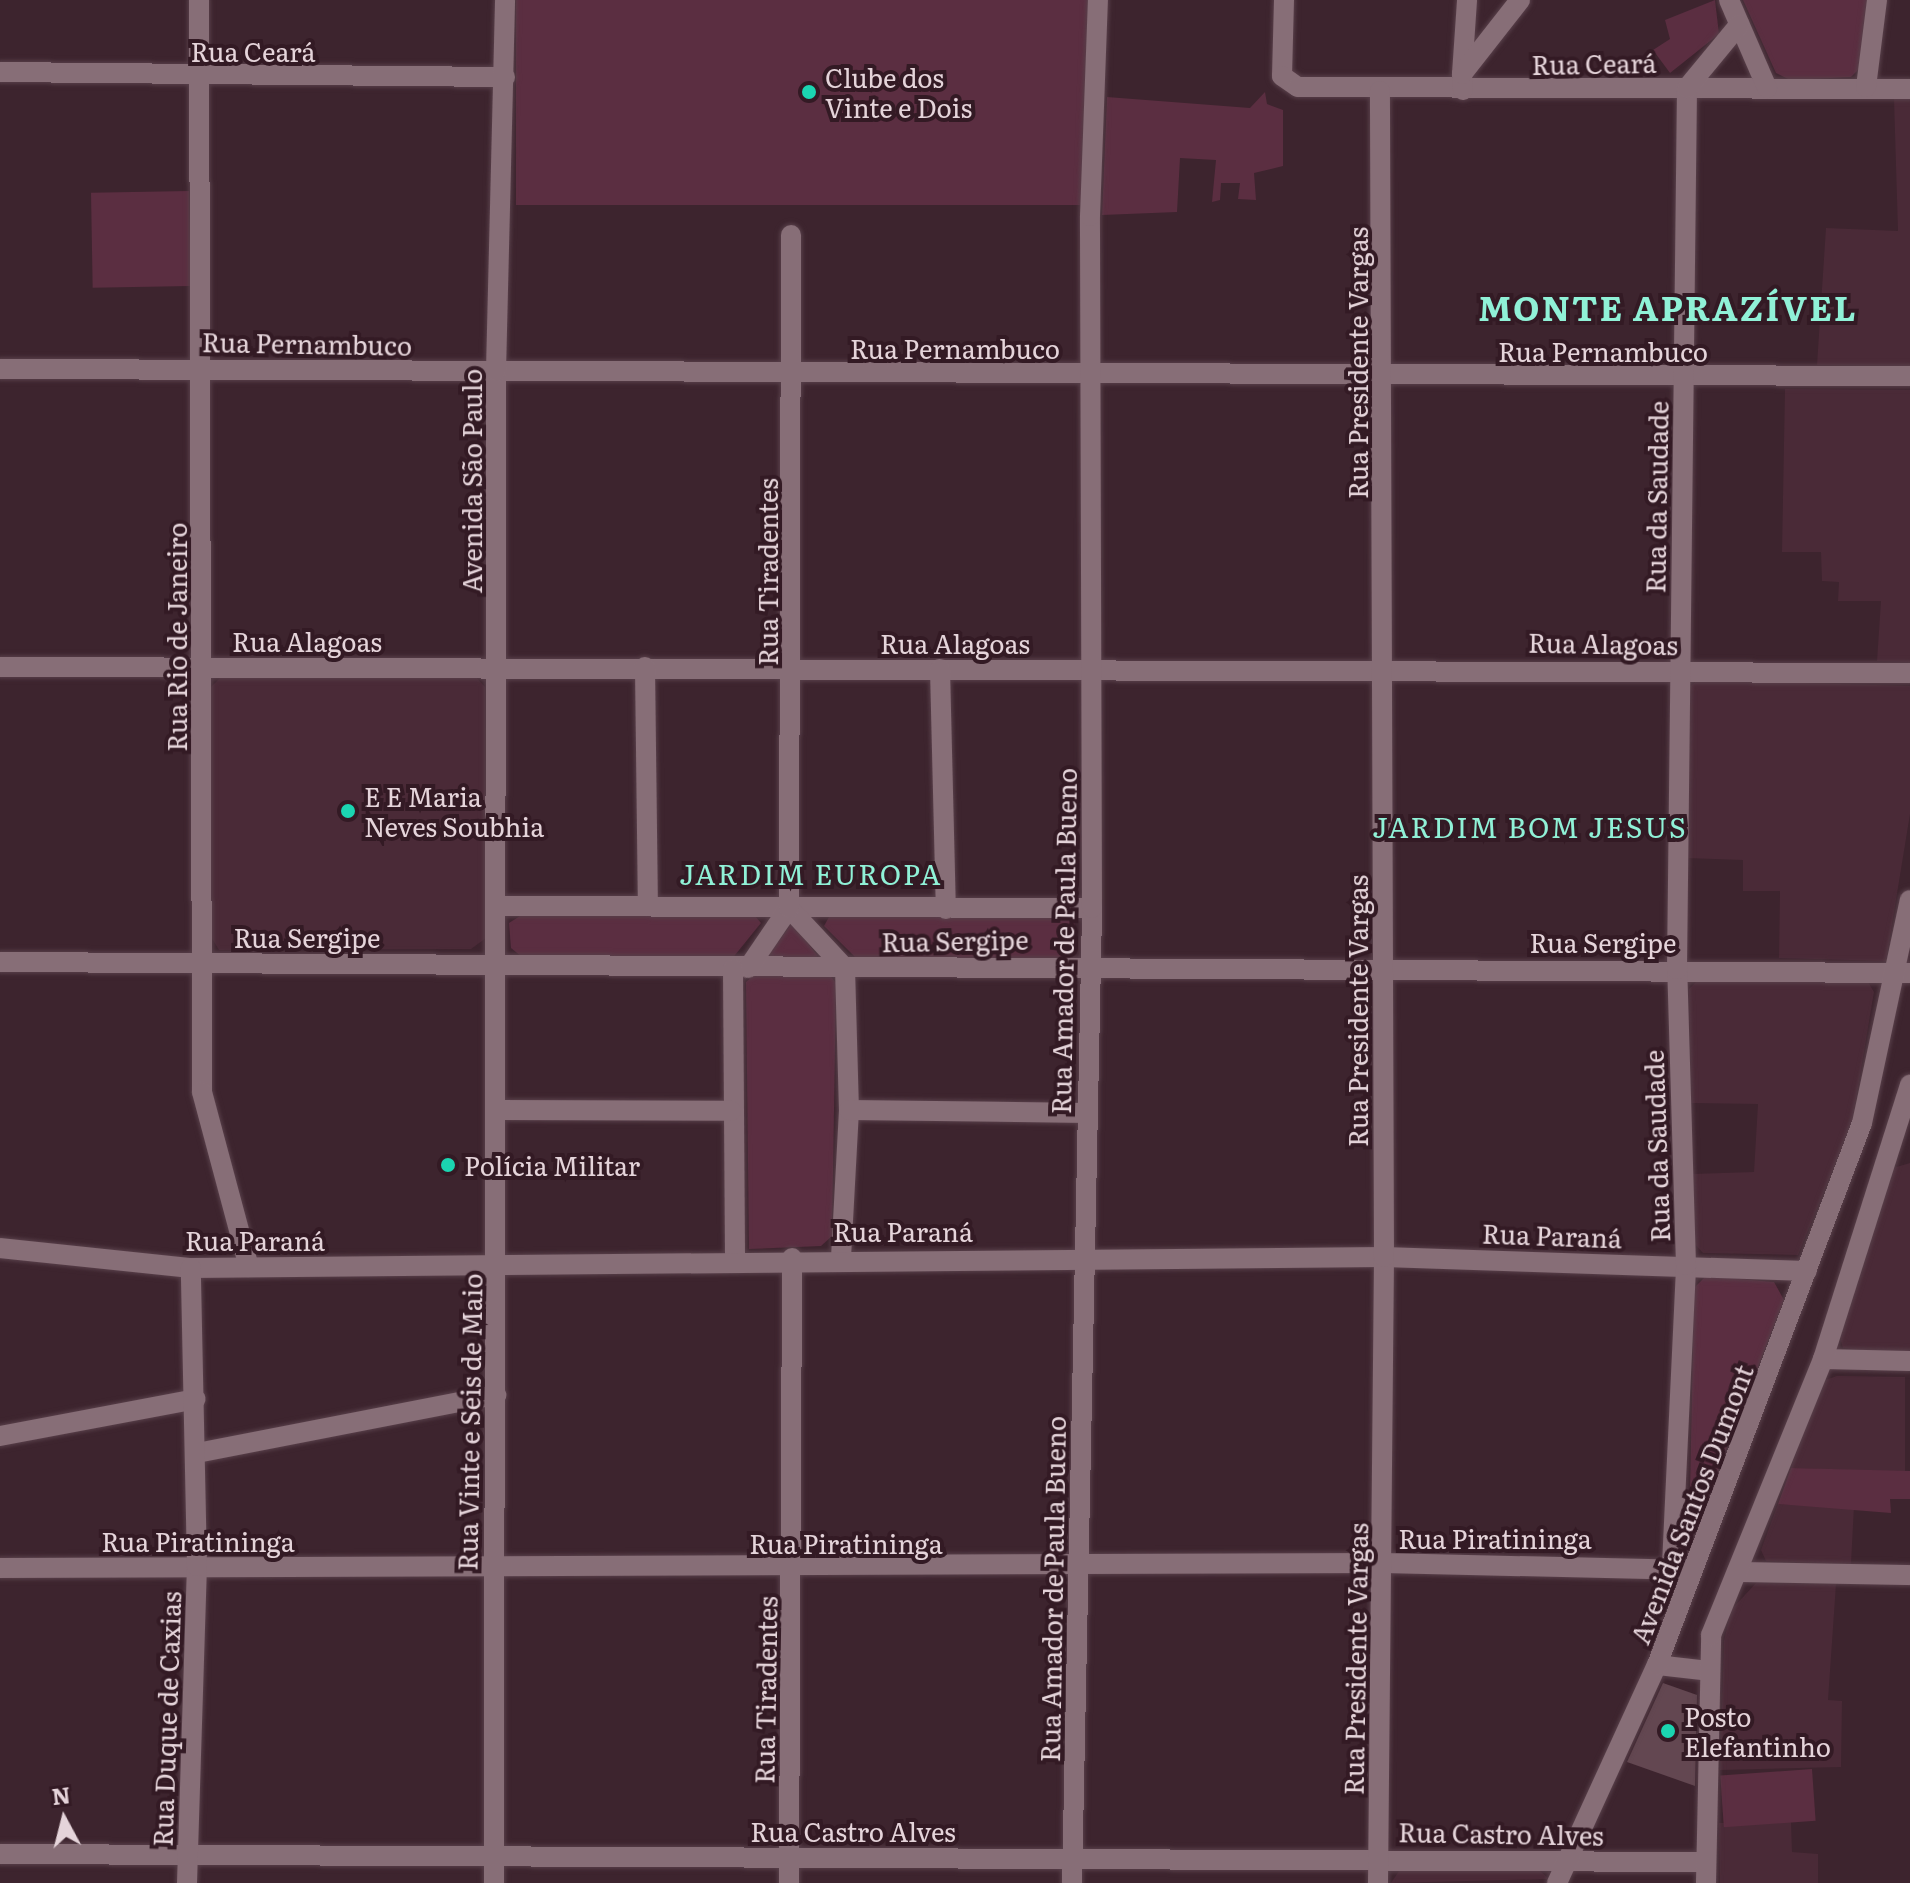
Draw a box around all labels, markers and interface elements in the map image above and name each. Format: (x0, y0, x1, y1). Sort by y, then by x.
street label: Rua Ceará (190, 35, 316, 67)
street label: Rua Ceará (1531, 46, 1657, 80)
place label: Clube dos Vinte e Dois (825, 61, 972, 122)
marker: Clube dos Vinte e Dois (800, 83, 818, 101)
street label: Rua Presidente Vargas (1341, 227, 1373, 499)
district label: MONTE APRAZÍVEL (1478, 287, 1858, 327)
street label: Rua Pernambuco (202, 326, 412, 360)
street label: Rua Pernambuco (850, 332, 1060, 364)
street label: Rua Pernambuco (1498, 335, 1708, 367)
street label: Avenida São Paulo (455, 369, 487, 593)
street label: Rua da Saudade (1639, 400, 1673, 594)
street label: Rua Tiradentes (751, 478, 783, 666)
street label: Rua Rio de Janeiro (160, 522, 192, 752)
street label: Rua Alagoas (232, 625, 382, 657)
street label: Rua Alagoas (1528, 626, 1678, 660)
street label: Rua Alagoas (880, 627, 1030, 659)
street label: Rua Amador de Paula Bueno (1044, 768, 1082, 1114)
place label: E E Maria Neves Soubhia (364, 780, 544, 842)
marker: E E Maria Neves Soubhia (339, 802, 357, 820)
district label: JARDIM BOM JESUS (1372, 809, 1688, 843)
district label: JARDIM EUROPA (679, 856, 943, 890)
street label: Rua Presidente Vargas (1341, 875, 1373, 1147)
street label: Rua Sergipe (233, 921, 381, 953)
street label: Rua Sergipe (881, 923, 1029, 957)
street label: Rua Sergipe (1529, 926, 1677, 958)
street label: Rua da Saudade (1637, 1049, 1675, 1243)
place label: Polícia Militar (464, 1149, 640, 1181)
marker: Polícia Militar (439, 1156, 457, 1174)
street label: Rua Paraná (833, 1215, 973, 1247)
street label: Rua Paraná (1481, 1217, 1623, 1253)
street label: Rua Paraná (185, 1224, 325, 1256)
street label: Rua Vinte e Seis de Maio (451, 1273, 487, 1571)
street label: Avenida Santos Dumont (1623, 1360, 1759, 1648)
street label: Rua Amador de Paula Bueno (1033, 1416, 1071, 1762)
street label: Rua Piratininga (1398, 1522, 1592, 1554)
street label: Rua Presidente Vargas (1337, 1523, 1373, 1795)
street label: Rua Piratininga (101, 1525, 295, 1557)
street label: Rua Piratininga (749, 1527, 943, 1559)
street label: Rua Duque de Caxias (146, 1591, 186, 1847)
street label: Rua Tiradentes (748, 1596, 782, 1784)
place label: Posto Elefantinho (1684, 1700, 1831, 1762)
marker: Posto Elefantinho (1659, 1722, 1677, 1740)
text: N (50, 1777, 72, 1812)
north arrow (24, 1779, 104, 1859)
street label: Rua Castro Alves (750, 1815, 956, 1847)
street label: Rua Castro Alves (1398, 1816, 1604, 1850)

